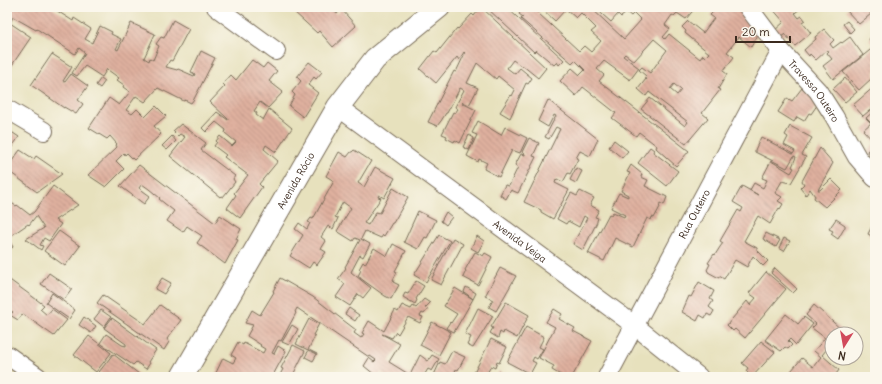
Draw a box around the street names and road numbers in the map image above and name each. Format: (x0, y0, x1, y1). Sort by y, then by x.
street label: Travessa Outeiro (785, 57, 842, 125)
street label: Avenida Rócio (274, 150, 318, 211)
street label: Rua Outeiro (676, 187, 713, 241)
street label: Avenida Veiga (490, 217, 549, 266)

